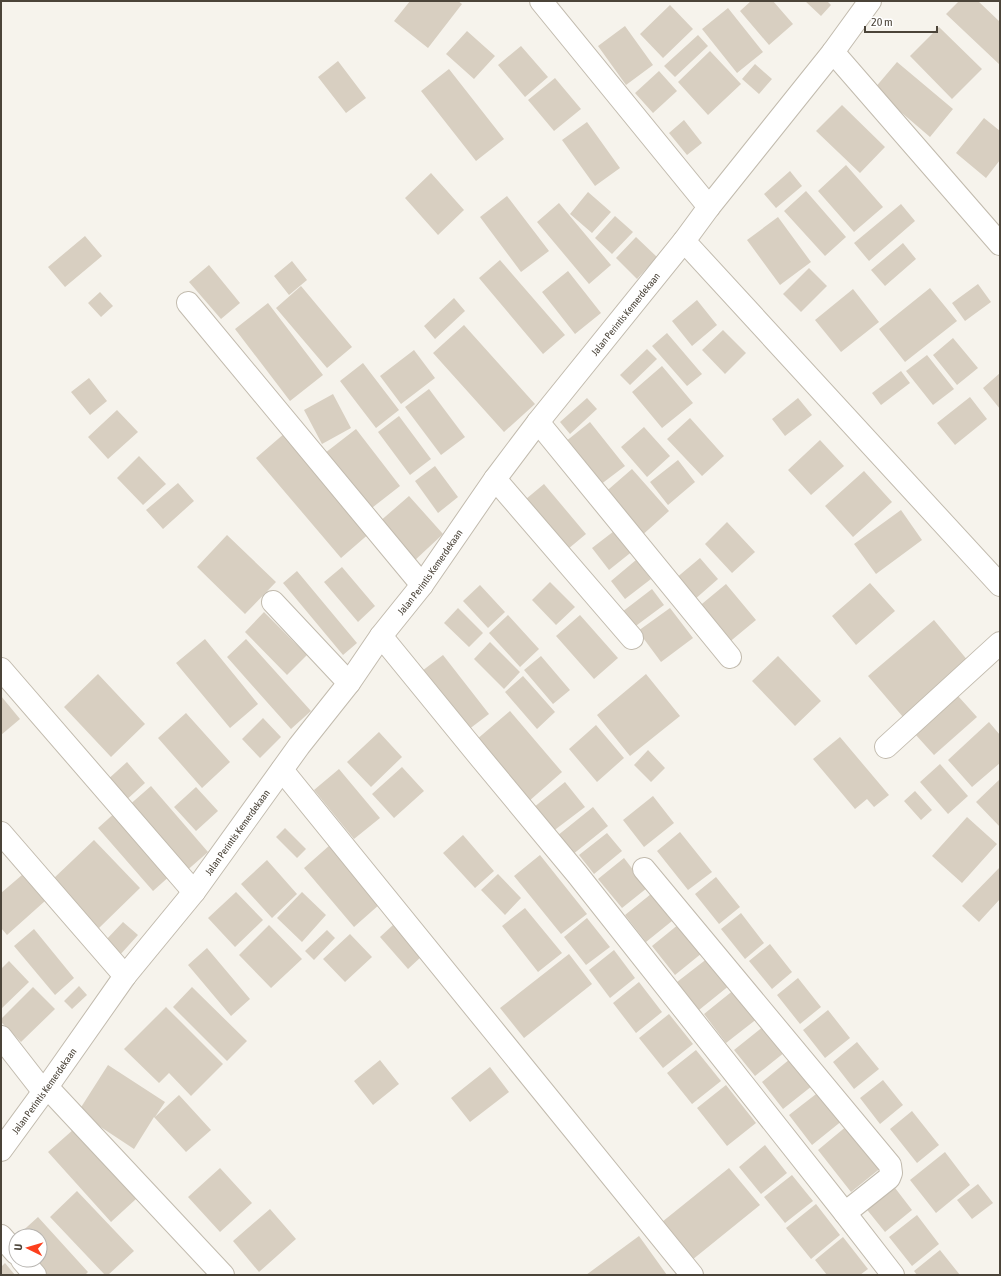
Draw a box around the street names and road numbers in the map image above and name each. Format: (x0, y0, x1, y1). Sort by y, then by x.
street label: Jalan Perintis Kemerdekaan (589, 271, 662, 358)
street label: Jalan Perintis Kemerdekaan (395, 527, 465, 617)
street label: Jalan Perintis Kemerdekaan (203, 787, 272, 877)
street label: Jalan Perintis Kemerdekaan (10, 1046, 79, 1136)

